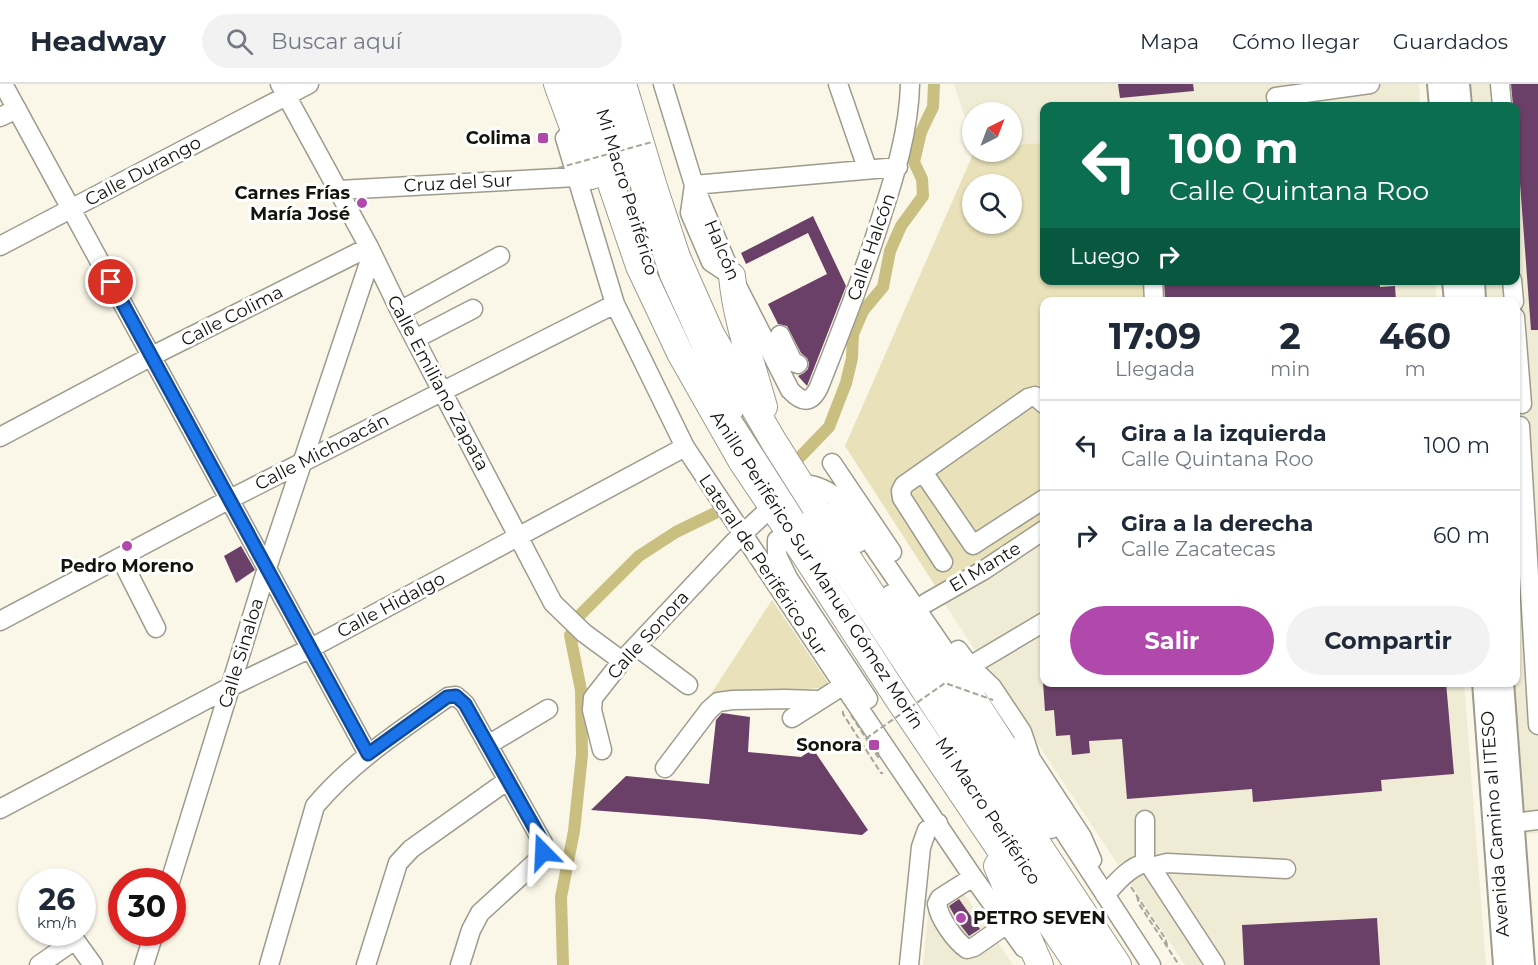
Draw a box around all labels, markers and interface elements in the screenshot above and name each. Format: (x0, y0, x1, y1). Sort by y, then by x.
search box (202, 14, 622, 68)
text: Headway (30, 24, 166, 58)
icon: search (223, 25, 256, 58)
text: Buscar aquí (271, 28, 402, 55)
text: Mapa (1140, 29, 1199, 54)
text: Cómo llegar (1232, 29, 1360, 54)
text: Guardados (1393, 29, 1508, 54)
north arrow (962, 102, 1022, 162)
map controls (962, 102, 1022, 234)
street label: Mi Macro Periférico (591, 106, 663, 278)
text: 100 m (1169, 122, 1298, 174)
icon: left (1070, 126, 1148, 204)
place label: Colima (466, 127, 531, 149)
street label: Calle Durango (81, 131, 205, 211)
marker: Colima (536, 131, 550, 145)
street label: Cruz del Sur (403, 169, 513, 197)
button: search (962, 174, 1022, 234)
text: Calle Quintana Roo (1169, 174, 1429, 207)
place label: Carnes Frías María José (235, 182, 350, 225)
street label: Calle Halcón (842, 190, 900, 304)
marker: Carnes Frías María José (355, 196, 369, 210)
street label: Halcón (699, 216, 745, 284)
icon: right (1152, 240, 1185, 273)
text: Luego (1070, 243, 1140, 270)
pin (85, 256, 136, 307)
icon: arrive (94, 265, 127, 298)
street label: Calle Colima (177, 281, 287, 351)
street label: Calle Emiliano Zapata (382, 291, 494, 475)
text: 17:09 (1109, 314, 1201, 358)
text: 2 (1280, 314, 1301, 358)
text: 460 (1379, 314, 1451, 358)
text: Llegada (1115, 357, 1195, 381)
text: min (1270, 357, 1310, 381)
text: m (1404, 357, 1426, 381)
street label: Anillo Periférico Sur Manuel Gómez Morín (706, 407, 928, 733)
street label: Calle Michoacán (251, 409, 393, 495)
text: Gira a la izquierda (1121, 420, 1327, 447)
icon: left (1070, 429, 1103, 462)
text: 100 m (1424, 432, 1490, 459)
text: Calle Quintana Roo (1121, 447, 1314, 471)
street label: Lateral de Periférico Sur (694, 470, 832, 660)
text: Gira a la derecha (1121, 510, 1313, 537)
icon: right (1070, 519, 1103, 552)
text: 60 m (1433, 522, 1490, 549)
street label: El Mante (945, 537, 1025, 597)
text: Calle Zacatecas (1121, 537, 1275, 561)
marker: Pedro Moreno (120, 539, 134, 553)
place label: Pedro Moreno (60, 555, 194, 577)
street label: Calle Hidalgo (333, 567, 449, 643)
street label: Calle Sonora (603, 586, 693, 684)
street label: Calle Sinaloa (214, 595, 268, 711)
button: Salir (1070, 606, 1274, 675)
button: Compartir (1286, 606, 1490, 675)
street label: Avenida Camino al ITESO (1476, 710, 1514, 938)
street label: Mi Macro Periférico (930, 733, 1046, 889)
place label: Sonora (796, 734, 862, 756)
marker: Sonora (867, 738, 881, 752)
position arrow (511, 820, 575, 884)
speed limit sign: 30 (108, 868, 186, 946)
text: 26 (39, 881, 75, 918)
place label: PETRO SEVEN (973, 907, 1106, 929)
marker: PETRO SEVEN (954, 911, 968, 925)
text: km/h (37, 913, 77, 932)

